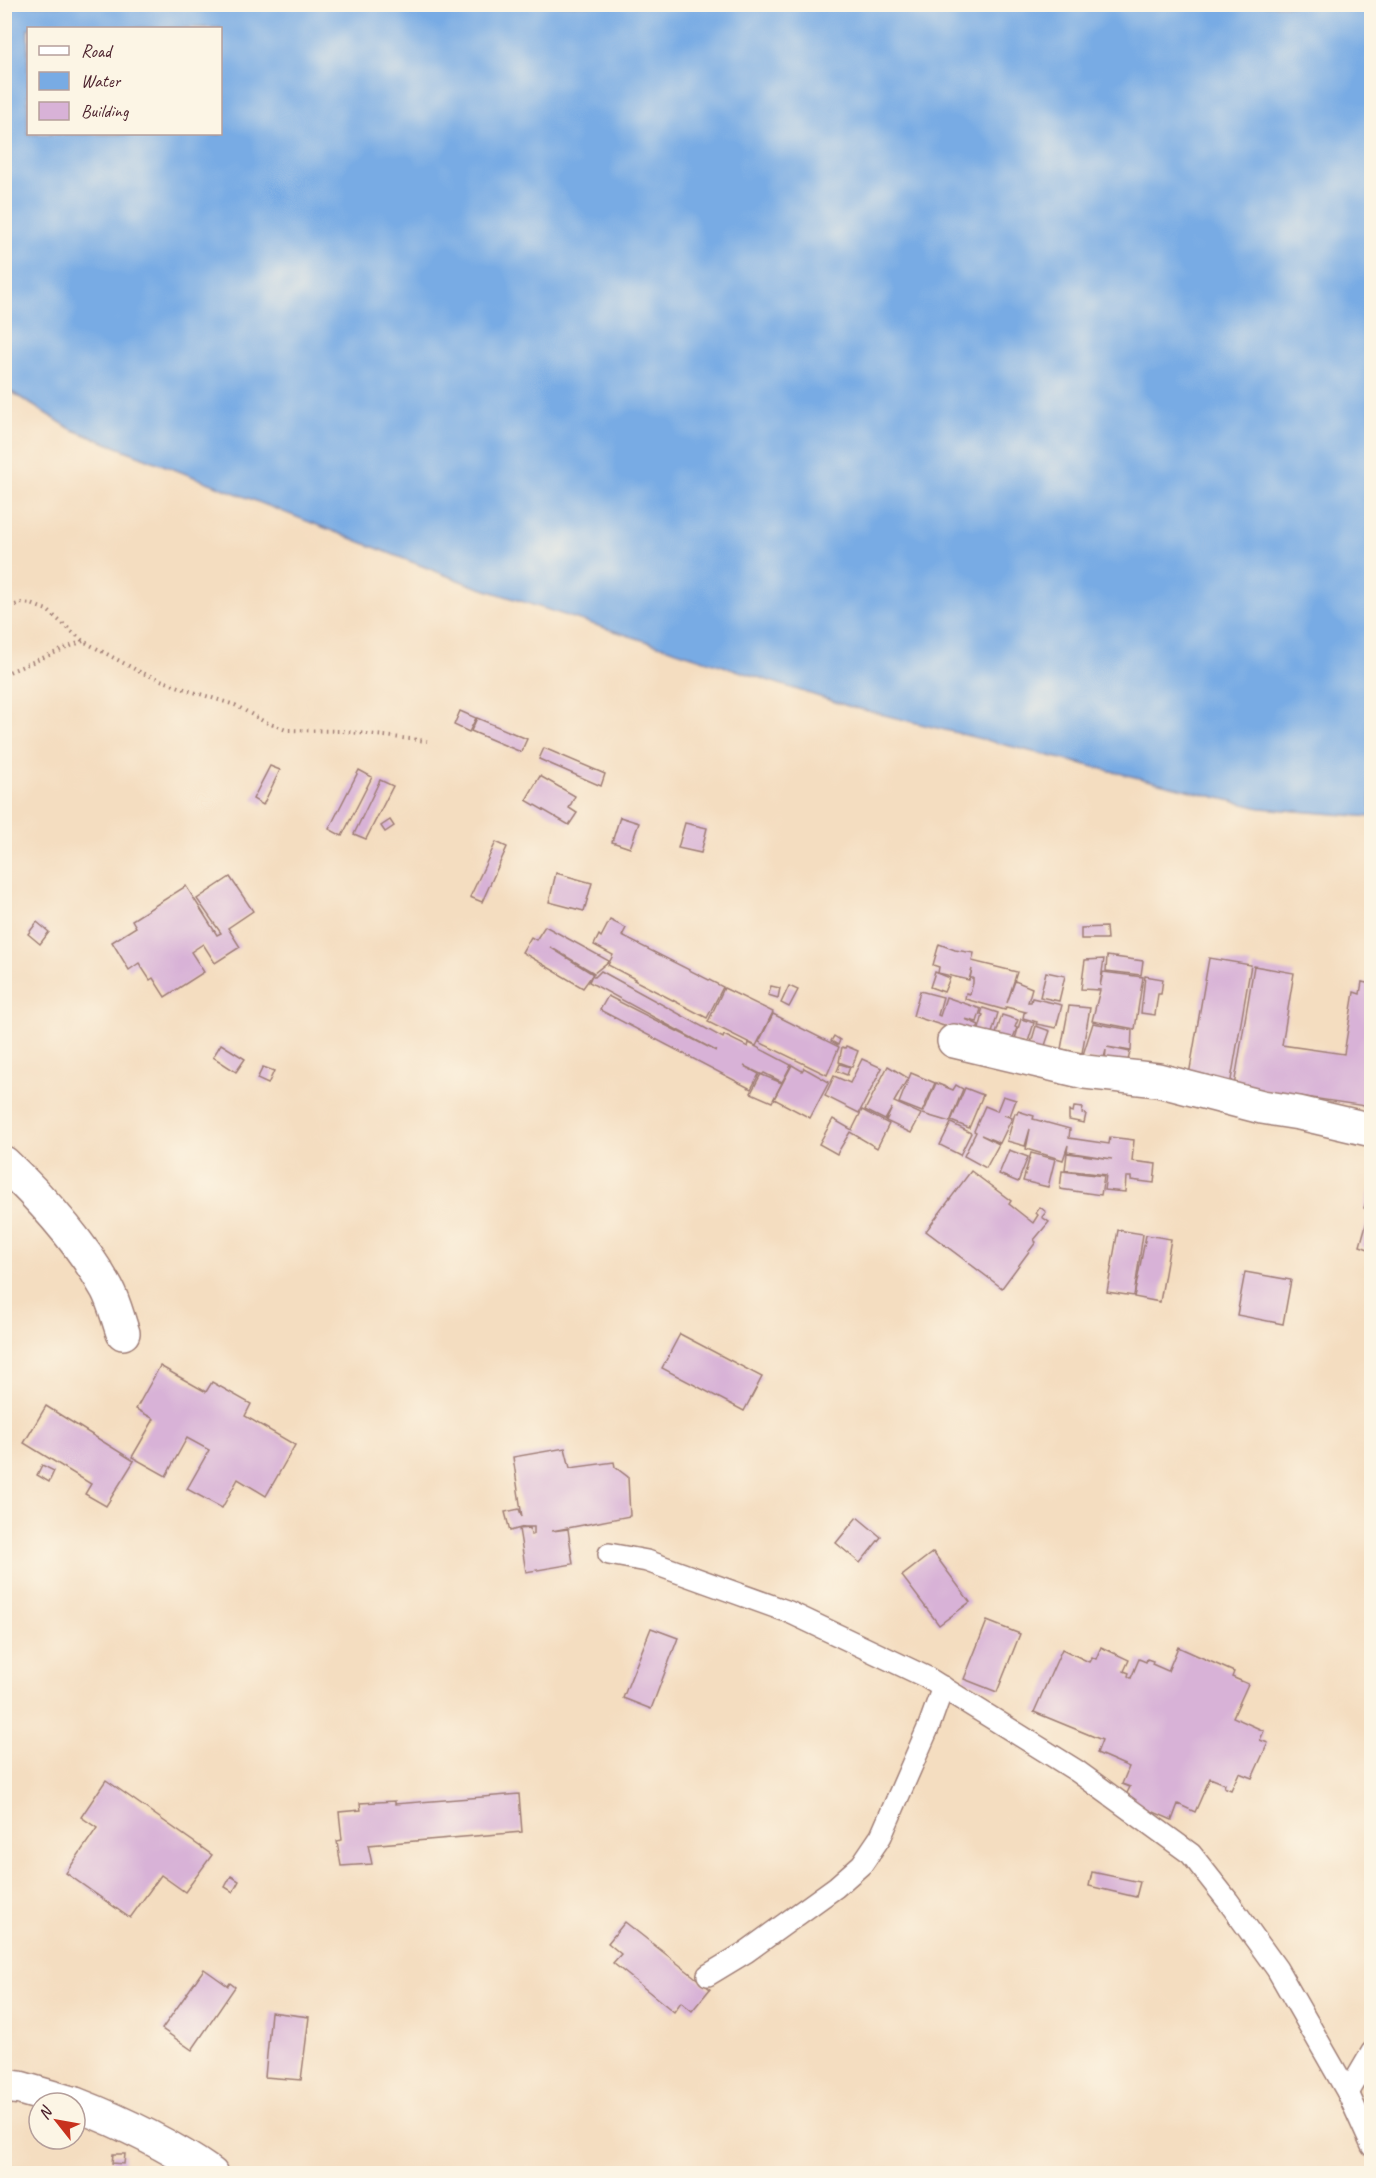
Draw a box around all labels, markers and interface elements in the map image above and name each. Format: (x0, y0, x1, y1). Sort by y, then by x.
legend (27, 27, 222, 135)
text: Road (81, 40, 114, 62)
text: Water (81, 70, 122, 92)
text: Building (81, 100, 130, 122)
north arrow (27, 2091, 87, 2151)
text: N (34, 2102, 58, 2123)

